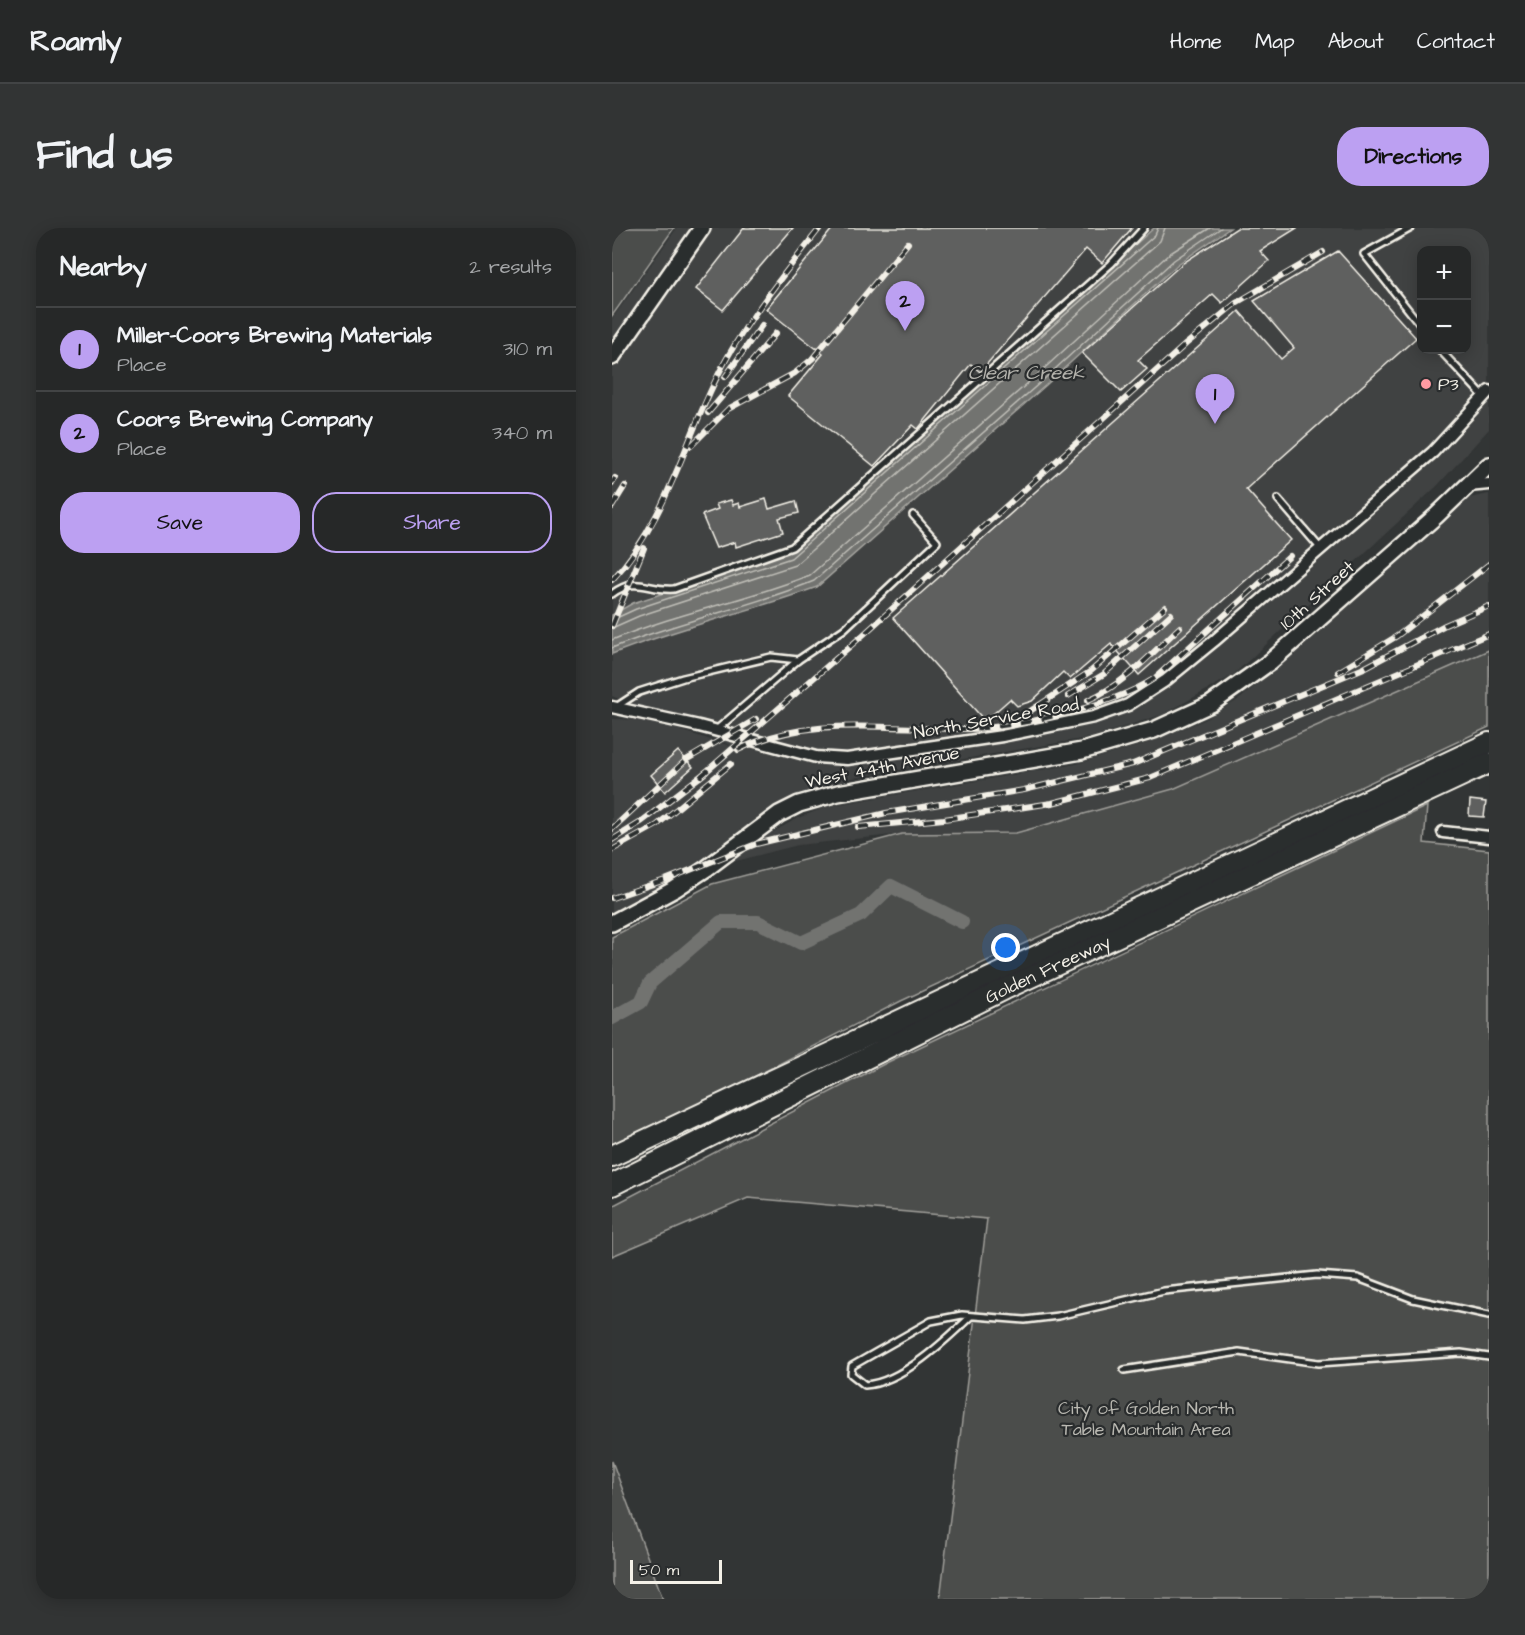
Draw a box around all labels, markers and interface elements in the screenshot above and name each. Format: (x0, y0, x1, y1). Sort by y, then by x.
text: Roamly (30, 22, 122, 61)
text: Home (1170, 27, 1222, 56)
text: Map (1255, 27, 1295, 56)
text: About (1328, 27, 1384, 56)
text: Contact (1417, 27, 1495, 56)
text: Find us (36, 127, 173, 185)
button: Directions (1337, 127, 1489, 186)
map controls (1417, 246, 1471, 354)
button: + (1417, 246, 1471, 300)
text: Nearby (60, 249, 147, 285)
text: 2 results (469, 253, 552, 281)
pin: 2 (886, 282, 924, 331)
button: − (1417, 300, 1471, 354)
text: Miller-Coors Brewing Materials (117, 320, 432, 351)
text: 1 (78, 335, 81, 363)
text: 310 m (503, 335, 552, 363)
text: Place (117, 351, 167, 379)
water label: Clear Creek (968, 359, 1085, 387)
place label: P3 (1438, 372, 1459, 397)
pin: 1 (1196, 374, 1234, 424)
marker: P3 (1419, 377, 1433, 391)
text: Coors Brewing Company (117, 404, 373, 435)
text: 2 (74, 419, 85, 447)
text: 340 m (492, 419, 552, 447)
text: Place (117, 435, 167, 463)
button: Save (60, 492, 300, 553)
button: Share (312, 492, 552, 553)
street label: 10th Street (1275, 555, 1361, 636)
street label: North Service Road (911, 692, 1081, 745)
street label: West 44th Avenue (803, 740, 962, 795)
street label: Golden Freeway (981, 929, 1115, 1010)
your location (991, 933, 1020, 962)
park label: City of Golden North Table Mountain Area (1058, 1396, 1234, 1442)
scale bar (630, 1557, 722, 1584)
text: 50 m (639, 1559, 679, 1581)

